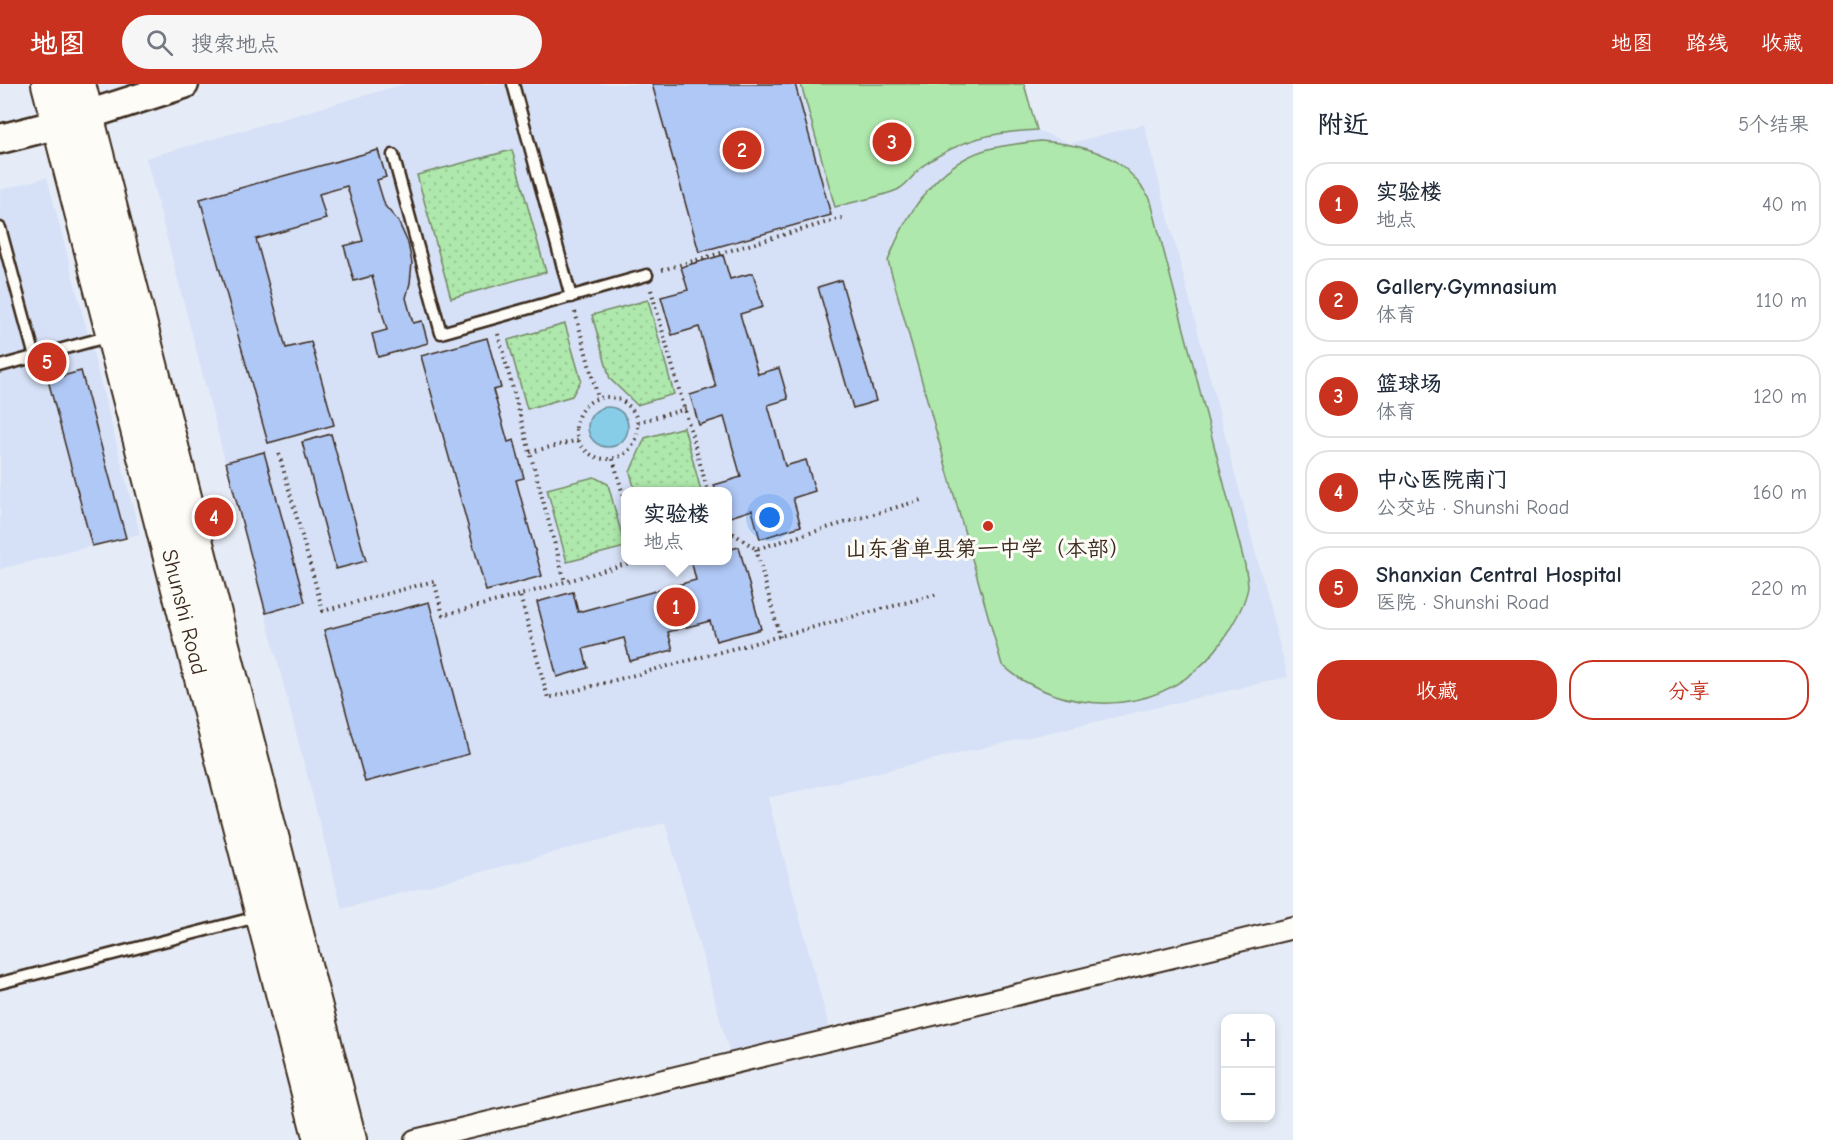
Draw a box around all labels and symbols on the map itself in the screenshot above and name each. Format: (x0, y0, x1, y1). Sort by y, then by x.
pin: 3 (872, 120, 912, 164)
pin: 2 (722, 128, 762, 172)
pin: 5 (28, 340, 66, 384)
pin: 4 (194, 494, 234, 540)
your location (755, 503, 784, 532)
marker: 山东省单县第一中学（本部） (981, 519, 995, 533)
place label: 山东省单县第一中学（本部） (845, 536, 1131, 562)
street label: Shunshi Road (156, 547, 212, 677)
pin: 1 (656, 584, 696, 630)

